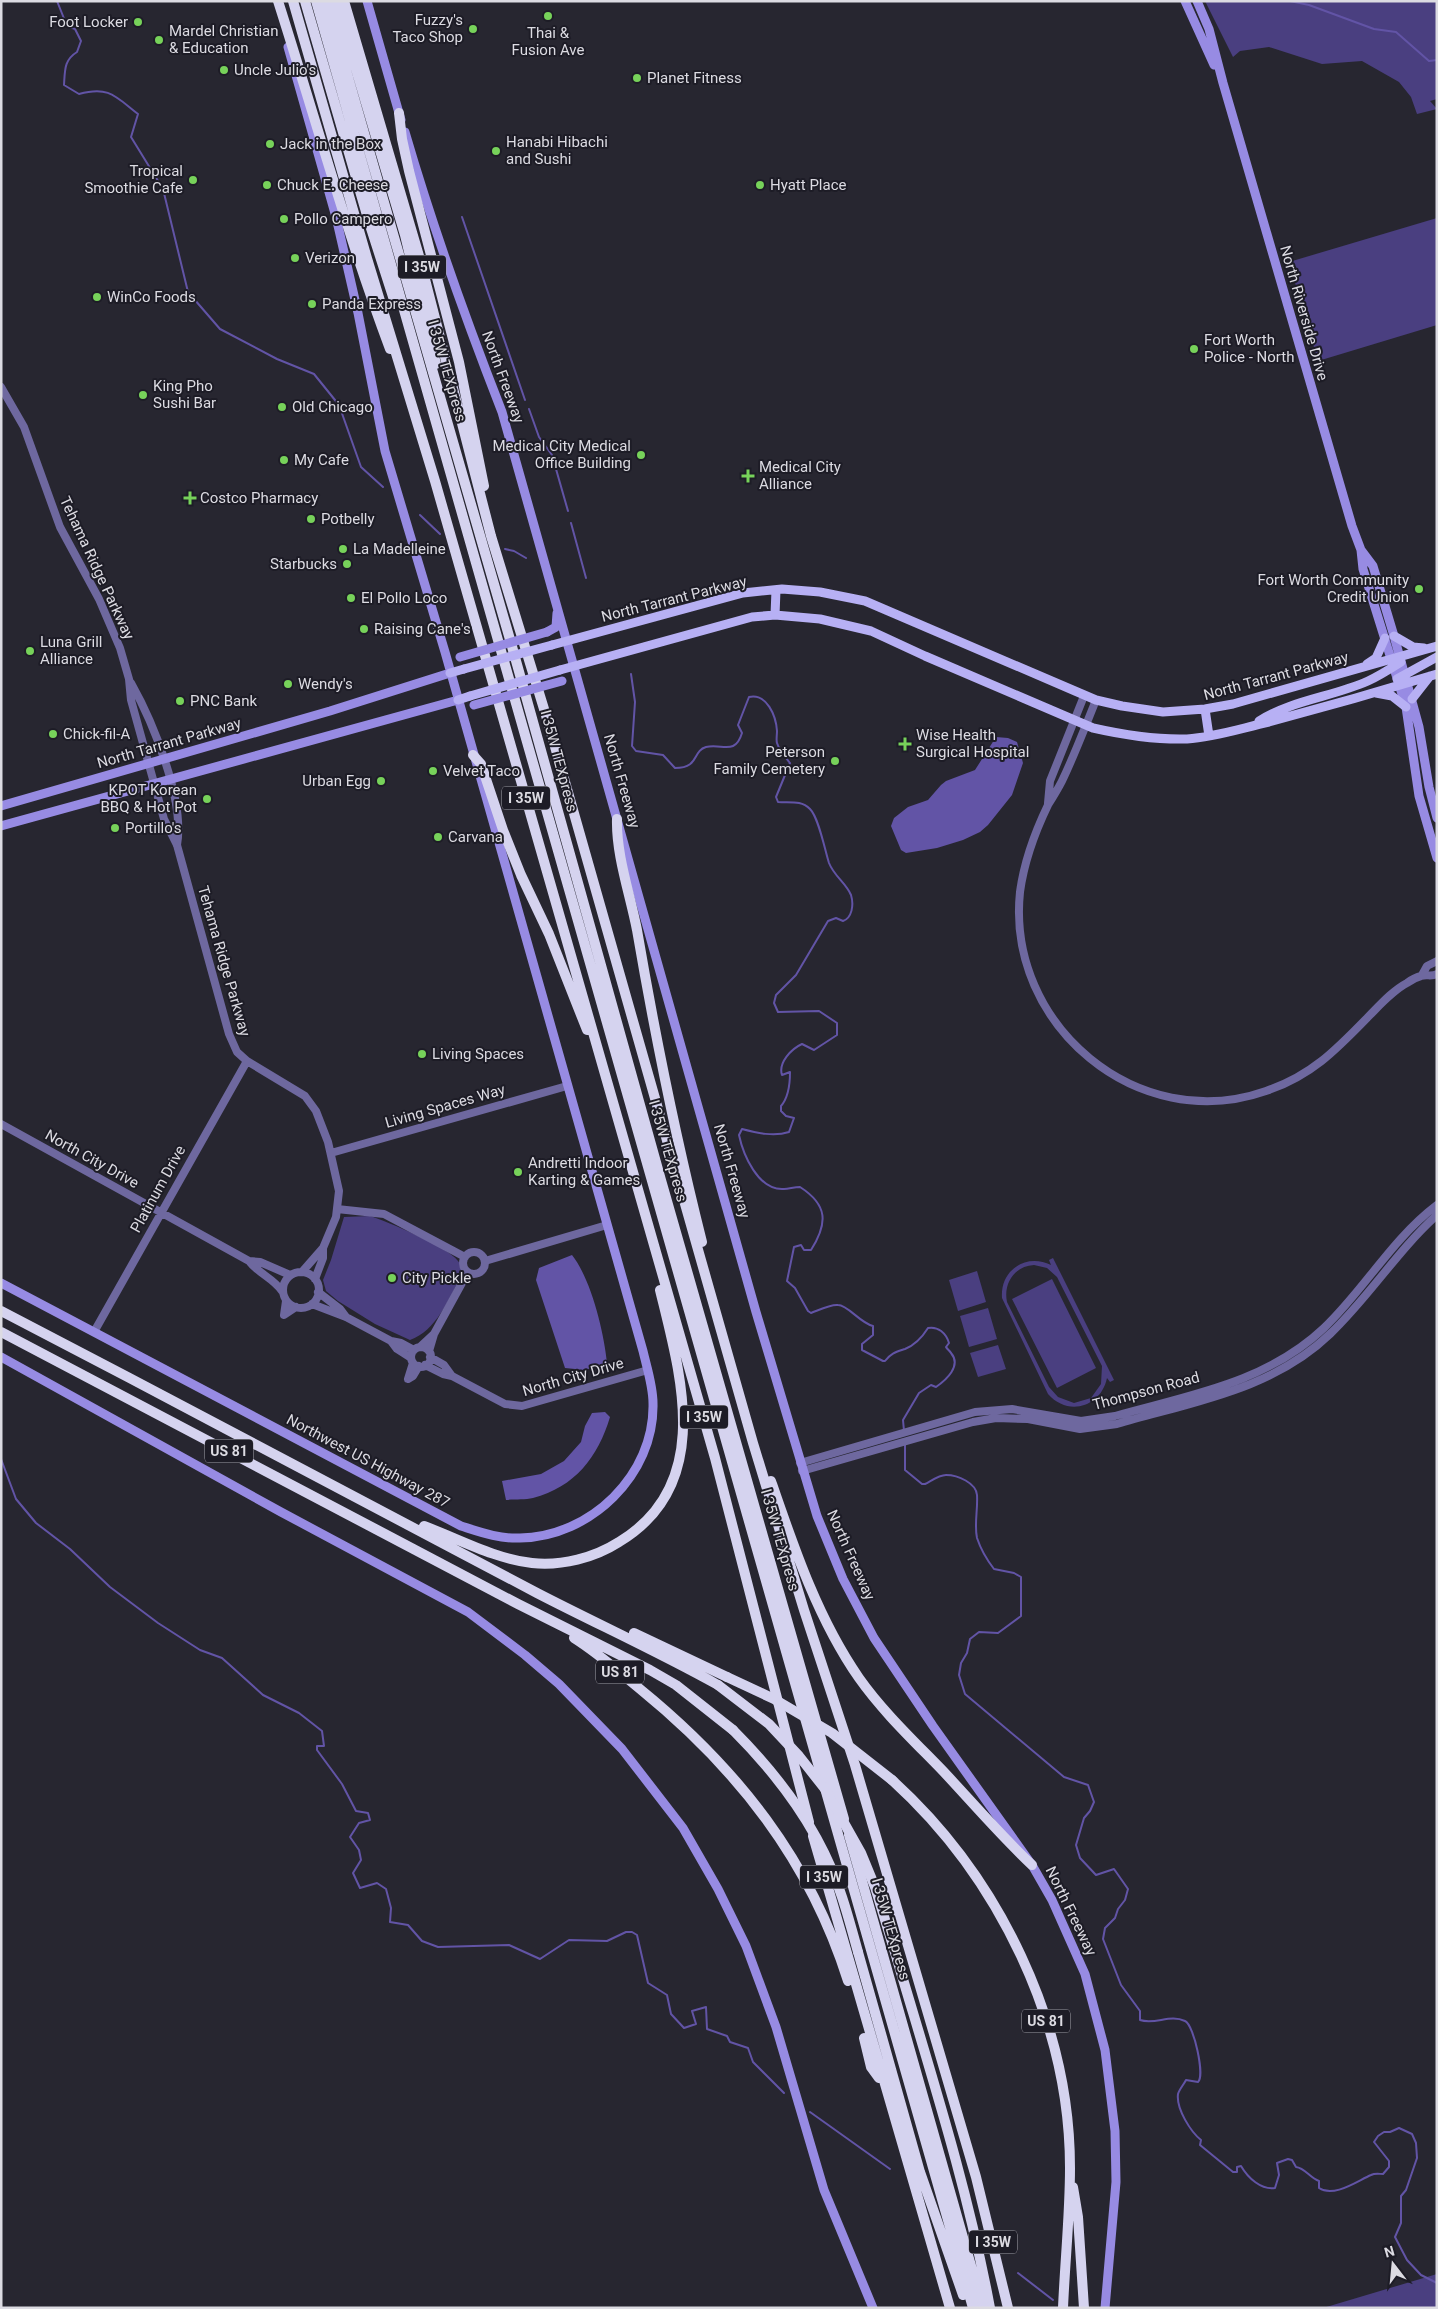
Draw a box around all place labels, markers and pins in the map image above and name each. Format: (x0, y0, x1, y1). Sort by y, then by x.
marker: Thai & Fusion Ave (542, 10, 554, 22)
place label: Fuzzy's Taco Shop (392, 11, 463, 46)
place label: Foot Locker (49, 13, 128, 31)
marker: Foot Locker (132, 16, 144, 28)
place label: Mardel Christian & Education (169, 22, 278, 57)
marker: Fuzzy's Taco Shop (467, 23, 479, 35)
place label: Thai & Fusion Ave (512, 24, 584, 59)
marker: Mardel Christian & Education (153, 34, 165, 46)
place label: Uncle Julio's (234, 61, 316, 79)
marker: Uncle Julio's (218, 64, 230, 76)
place label: Planet Fitness (647, 69, 742, 87)
marker: Planet Fitness (631, 72, 643, 84)
place label: Hanabi Hibachi and Sushi (506, 133, 608, 168)
place label: Jack in the Box (280, 135, 382, 153)
marker: Jack in the Box (264, 138, 276, 150)
marker: Hanabi Hibachi and Sushi (490, 145, 502, 157)
place label: Tropical Smoothie Cafe (84, 162, 183, 197)
marker: Tropical Smoothie Cafe (187, 174, 199, 186)
place label: Chuck E. Cheese (277, 176, 388, 194)
place label: Hyatt Place (770, 176, 847, 194)
marker: Chuck E. Cheese (261, 179, 273, 191)
marker: Hyatt Place (754, 179, 766, 191)
place label: Pollo Campero (294, 210, 392, 228)
marker: Pollo Campero (278, 213, 290, 225)
place label: Verizon (305, 249, 355, 267)
marker: Verizon (289, 252, 301, 264)
place label: WinCo Foods (107, 288, 196, 306)
marker: WinCo Foods (91, 291, 103, 303)
place label: Panda Express (322, 295, 421, 313)
marker: Panda Express (306, 298, 318, 310)
place label: Fort Worth Police - North (1204, 331, 1294, 366)
marker: Fort Worth Police - North (1188, 343, 1200, 355)
place label: King Pho Sushi Bar (153, 377, 216, 412)
marker: King Pho Sushi Bar (137, 389, 149, 401)
place label: Old Chicago (292, 398, 373, 416)
marker: Old Chicago (276, 401, 288, 413)
place label: Medical City Medical Office Building (493, 437, 631, 472)
marker: Medical City Medical Office Building (635, 449, 647, 461)
place label: My Cafe (294, 451, 349, 469)
marker: My Cafe (278, 454, 290, 466)
place label: Medical City Alliance (759, 458, 841, 493)
marker: Medical City Alliance (741, 469, 755, 483)
place label: Costco Pharmacy (200, 489, 318, 507)
marker: Costco Pharmacy (184, 492, 196, 504)
place label: Potbelly (321, 510, 375, 528)
marker: Potbelly (305, 513, 317, 525)
place label: La Madelleine (353, 540, 446, 558)
marker: La Madelleine (337, 543, 349, 555)
place label: Starbucks (270, 555, 337, 573)
marker: Starbucks (341, 558, 353, 570)
place label: Fort Worth Community Credit Union (1257, 571, 1409, 606)
marker: Fort Worth Community Credit Union (1413, 583, 1425, 595)
place label: El Pollo Loco (361, 589, 447, 607)
marker: El Pollo Loco (345, 592, 357, 604)
place label: Raising Cane's (374, 620, 471, 638)
marker: Raising Cane's (358, 623, 370, 635)
place label: Luna Grill Alliance (40, 633, 102, 668)
marker: Luna Grill Alliance (24, 645, 36, 657)
place label: Wendy's (298, 675, 353, 693)
marker: Wendy's (282, 678, 294, 690)
place label: PNC Bank (190, 692, 257, 710)
marker: PNC Bank (174, 695, 186, 707)
place label: Chick-fil-A (63, 725, 130, 743)
place label: Wise Health Surgical Hospital (916, 726, 1029, 761)
marker: Chick-fil-A (47, 728, 59, 740)
marker: Wise Health Surgical Hospital (898, 737, 912, 751)
place label: Peterson Family Cemetery (714, 743, 825, 778)
marker: Peterson Family Cemetery (829, 755, 841, 767)
place label: Velvet Taco (443, 762, 520, 780)
marker: Velvet Taco (427, 765, 439, 777)
place label: Urban Egg (302, 772, 371, 790)
marker: Urban Egg (375, 775, 387, 787)
place label: KPOT Korean BBQ & Hot Pot (101, 781, 197, 816)
marker: KPOT Korean BBQ & Hot Pot (201, 793, 213, 805)
place label: Portillo's (125, 819, 182, 837)
marker: Portillo's (109, 822, 121, 834)
place label: Carvana (448, 828, 503, 846)
marker: Carvana (432, 831, 444, 843)
place label: Living Spaces (432, 1045, 524, 1063)
marker: Living Spaces (416, 1048, 428, 1060)
place label: Andretti Indoor Karting & Games (528, 1154, 640, 1189)
marker: Andretti Indoor Karting & Games (512, 1166, 524, 1178)
place label: City Pickle (402, 1269, 471, 1287)
marker: City Pickle (386, 1272, 398, 1284)

